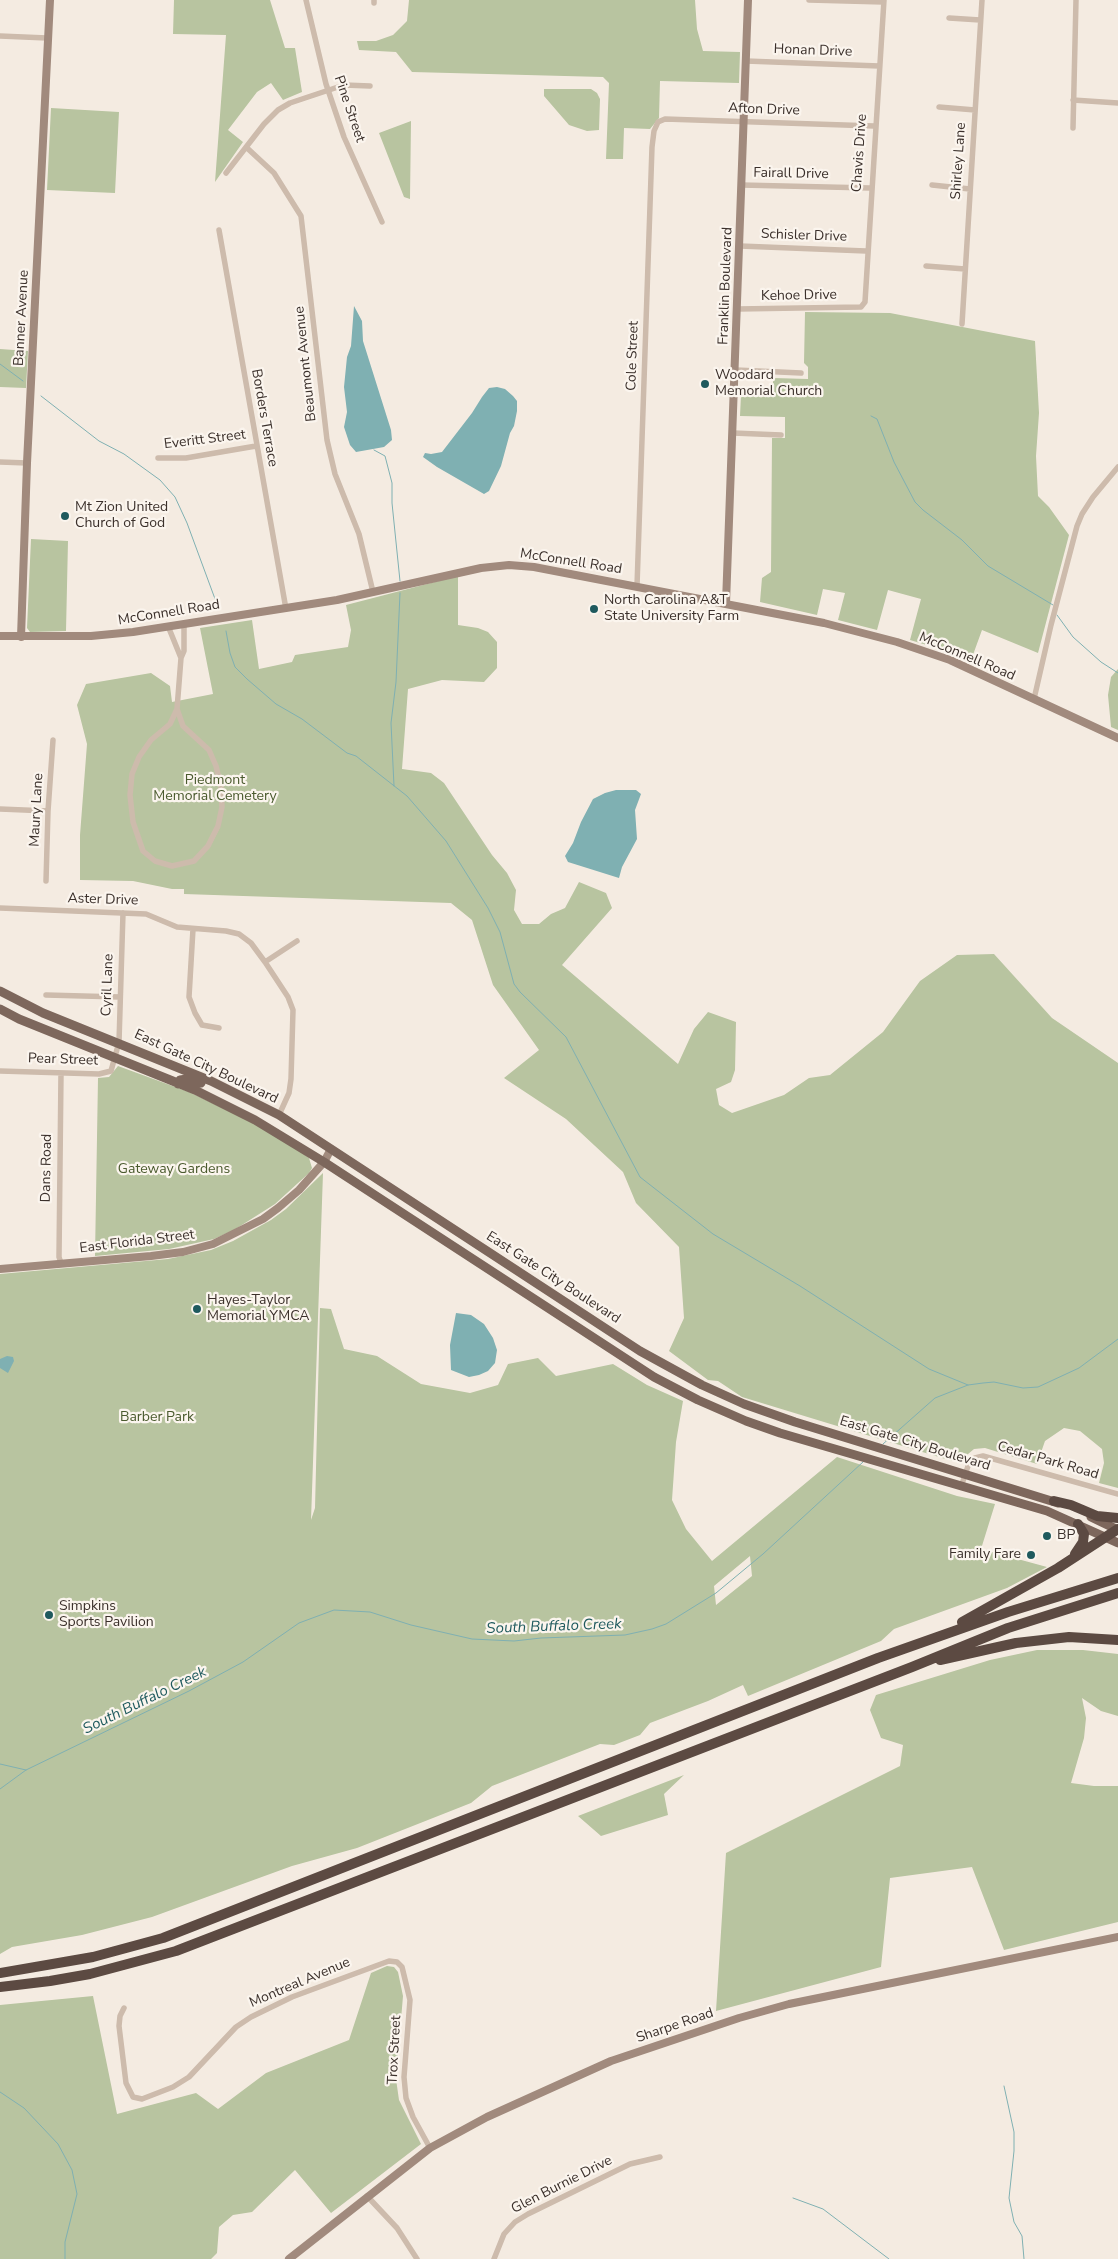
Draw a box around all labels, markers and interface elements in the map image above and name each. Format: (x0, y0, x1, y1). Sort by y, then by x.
street label: Honan Drive (773, 41, 853, 61)
street label: Pine Street (330, 74, 368, 144)
street label: Afton Drive (728, 100, 800, 120)
street label: Chavis Drive (849, 113, 871, 193)
street label: Shirley Lane (948, 122, 970, 200)
street label: Fairall Drive (753, 165, 829, 183)
street label: Schisler Drive (761, 226, 847, 246)
street label: Franklin Boulevard (716, 227, 736, 345)
street label: Banner Avenue (11, 269, 33, 367)
street label: Kehoe Drive (761, 287, 837, 305)
street label: Beaumont Avenue (292, 305, 320, 423)
street label: Cole Street (623, 321, 643, 391)
street label: Borders Terrace (247, 368, 281, 468)
place label: Woodard Memorial Church (715, 368, 822, 401)
marker: Woodard Memorial Church (699, 378, 711, 390)
street label: Everitt Street (163, 427, 247, 453)
place label: Mt Zion United Church of God (75, 500, 168, 532)
marker: Mt Zion United Church of God (59, 510, 71, 522)
street label: McConnell Road (519, 546, 623, 578)
place label: North Carolina A&T State University Farm (604, 593, 739, 626)
street label: McConnell Road (117, 597, 221, 629)
marker: North Carolina A&T State University Farm (588, 603, 600, 615)
street label: McConnell Road (916, 629, 1018, 685)
street label: Maury Lane (27, 773, 47, 847)
park label: Piedmont Memorial Cemetery (153, 773, 277, 806)
street label: Aster Drive (67, 890, 139, 910)
street label: Cyril Lane (99, 953, 117, 1017)
street label: East Gate City Boulevard (131, 1026, 281, 1108)
street label: Pear Street (28, 1050, 98, 1070)
street label: Dans Road (38, 1134, 56, 1202)
park label: Gateway Gardens (118, 1162, 230, 1178)
street label: East Florida Street (79, 1227, 195, 1257)
street label: East Gate City Boulevard (483, 1228, 623, 1328)
place label: Hayes-Taylor Memorial YMCA (207, 1293, 310, 1325)
marker: Hayes-Taylor Memorial YMCA (191, 1303, 203, 1315)
park label: Barber Park (120, 1410, 194, 1426)
street label: East Gate City Boulevard (838, 1413, 992, 1475)
street label: Cedar Park Road (995, 1438, 1101, 1484)
place label: BP (1057, 1528, 1075, 1544)
marker: BP (1041, 1530, 1053, 1542)
place label: Family Fare (949, 1547, 1021, 1563)
marker: Family Fare (1025, 1549, 1037, 1561)
place label: Simpkins Sports Pavilion (59, 1599, 154, 1631)
marker: Simpkins Sports Pavilion (43, 1609, 55, 1621)
water label: South Buffalo Creek (486, 1616, 622, 1638)
water label: South Buffalo Creek (80, 1663, 210, 1739)
street label: Montreal Avenue (247, 1954, 353, 2012)
street label: Sharpe Road (634, 2005, 716, 2047)
street label: Trox Street (385, 2015, 405, 2085)
street label: Glen Burnie Drive (509, 2152, 615, 2218)

